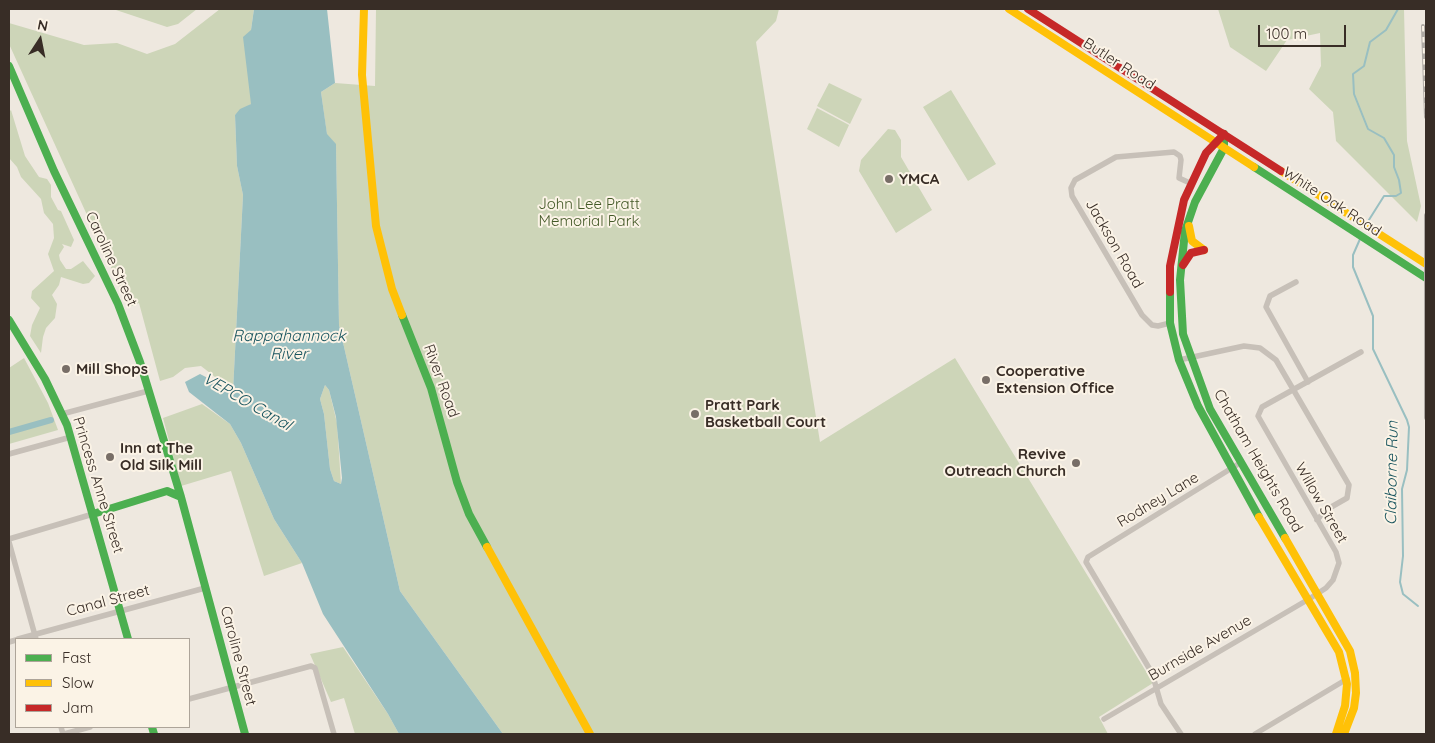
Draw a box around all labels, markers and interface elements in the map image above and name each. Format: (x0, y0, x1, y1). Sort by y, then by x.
north arrow (15, 15, 65, 65)
text: N (36, 15, 50, 35)
scale bar (1260, 15, 1348, 47)
text: 100 m (1266, 24, 1307, 43)
street label: Butler Road (1080, 34, 1158, 94)
street label: White Oak Road (1279, 163, 1385, 241)
place label: YMCA (899, 170, 939, 188)
marker: YMCA (883, 173, 895, 185)
park label: John Lee Pratt Memorial Park (538, 195, 640, 230)
street label: Jackson Road (1081, 196, 1147, 292)
street label: Caroline Street (81, 209, 141, 309)
water label: Rappahannock River (232, 326, 346, 364)
street label: River Road (419, 342, 463, 420)
place label: Mill Shops (76, 360, 148, 378)
place label: Cooperative Extension Office (996, 362, 1114, 397)
marker: Mill Shops (60, 363, 72, 375)
water label: VEPCO Canal (199, 369, 295, 435)
marker: Cooperative Extension Office (980, 374, 992, 386)
street label: Chatham Heights Road (1210, 386, 1306, 536)
place label: Pratt Park Basketball Court (705, 396, 826, 431)
marker: Pratt Park Basketball Court (689, 408, 701, 420)
street label: Princess Anne Street (69, 415, 127, 555)
water label: Claiborne Run (1381, 421, 1403, 525)
place label: Inn at The Old Silk Mill (120, 439, 202, 474)
place label: Revive Outreach Church (945, 445, 1066, 480)
marker: Inn at The Old Silk Mill (104, 451, 116, 463)
marker: Revive Outreach Church (1070, 457, 1082, 469)
street label: Willow Street (1291, 460, 1351, 546)
street label: Rodney Lane (1114, 469, 1202, 531)
street label: Canal Street (65, 581, 151, 621)
street label: Caroline Street (216, 604, 260, 708)
street label: Burnside Avenue (1145, 611, 1255, 685)
legend (15, 638, 190, 728)
text: Fast (62, 648, 91, 667)
text: Slow (62, 673, 94, 692)
text: Jam (62, 698, 93, 717)

